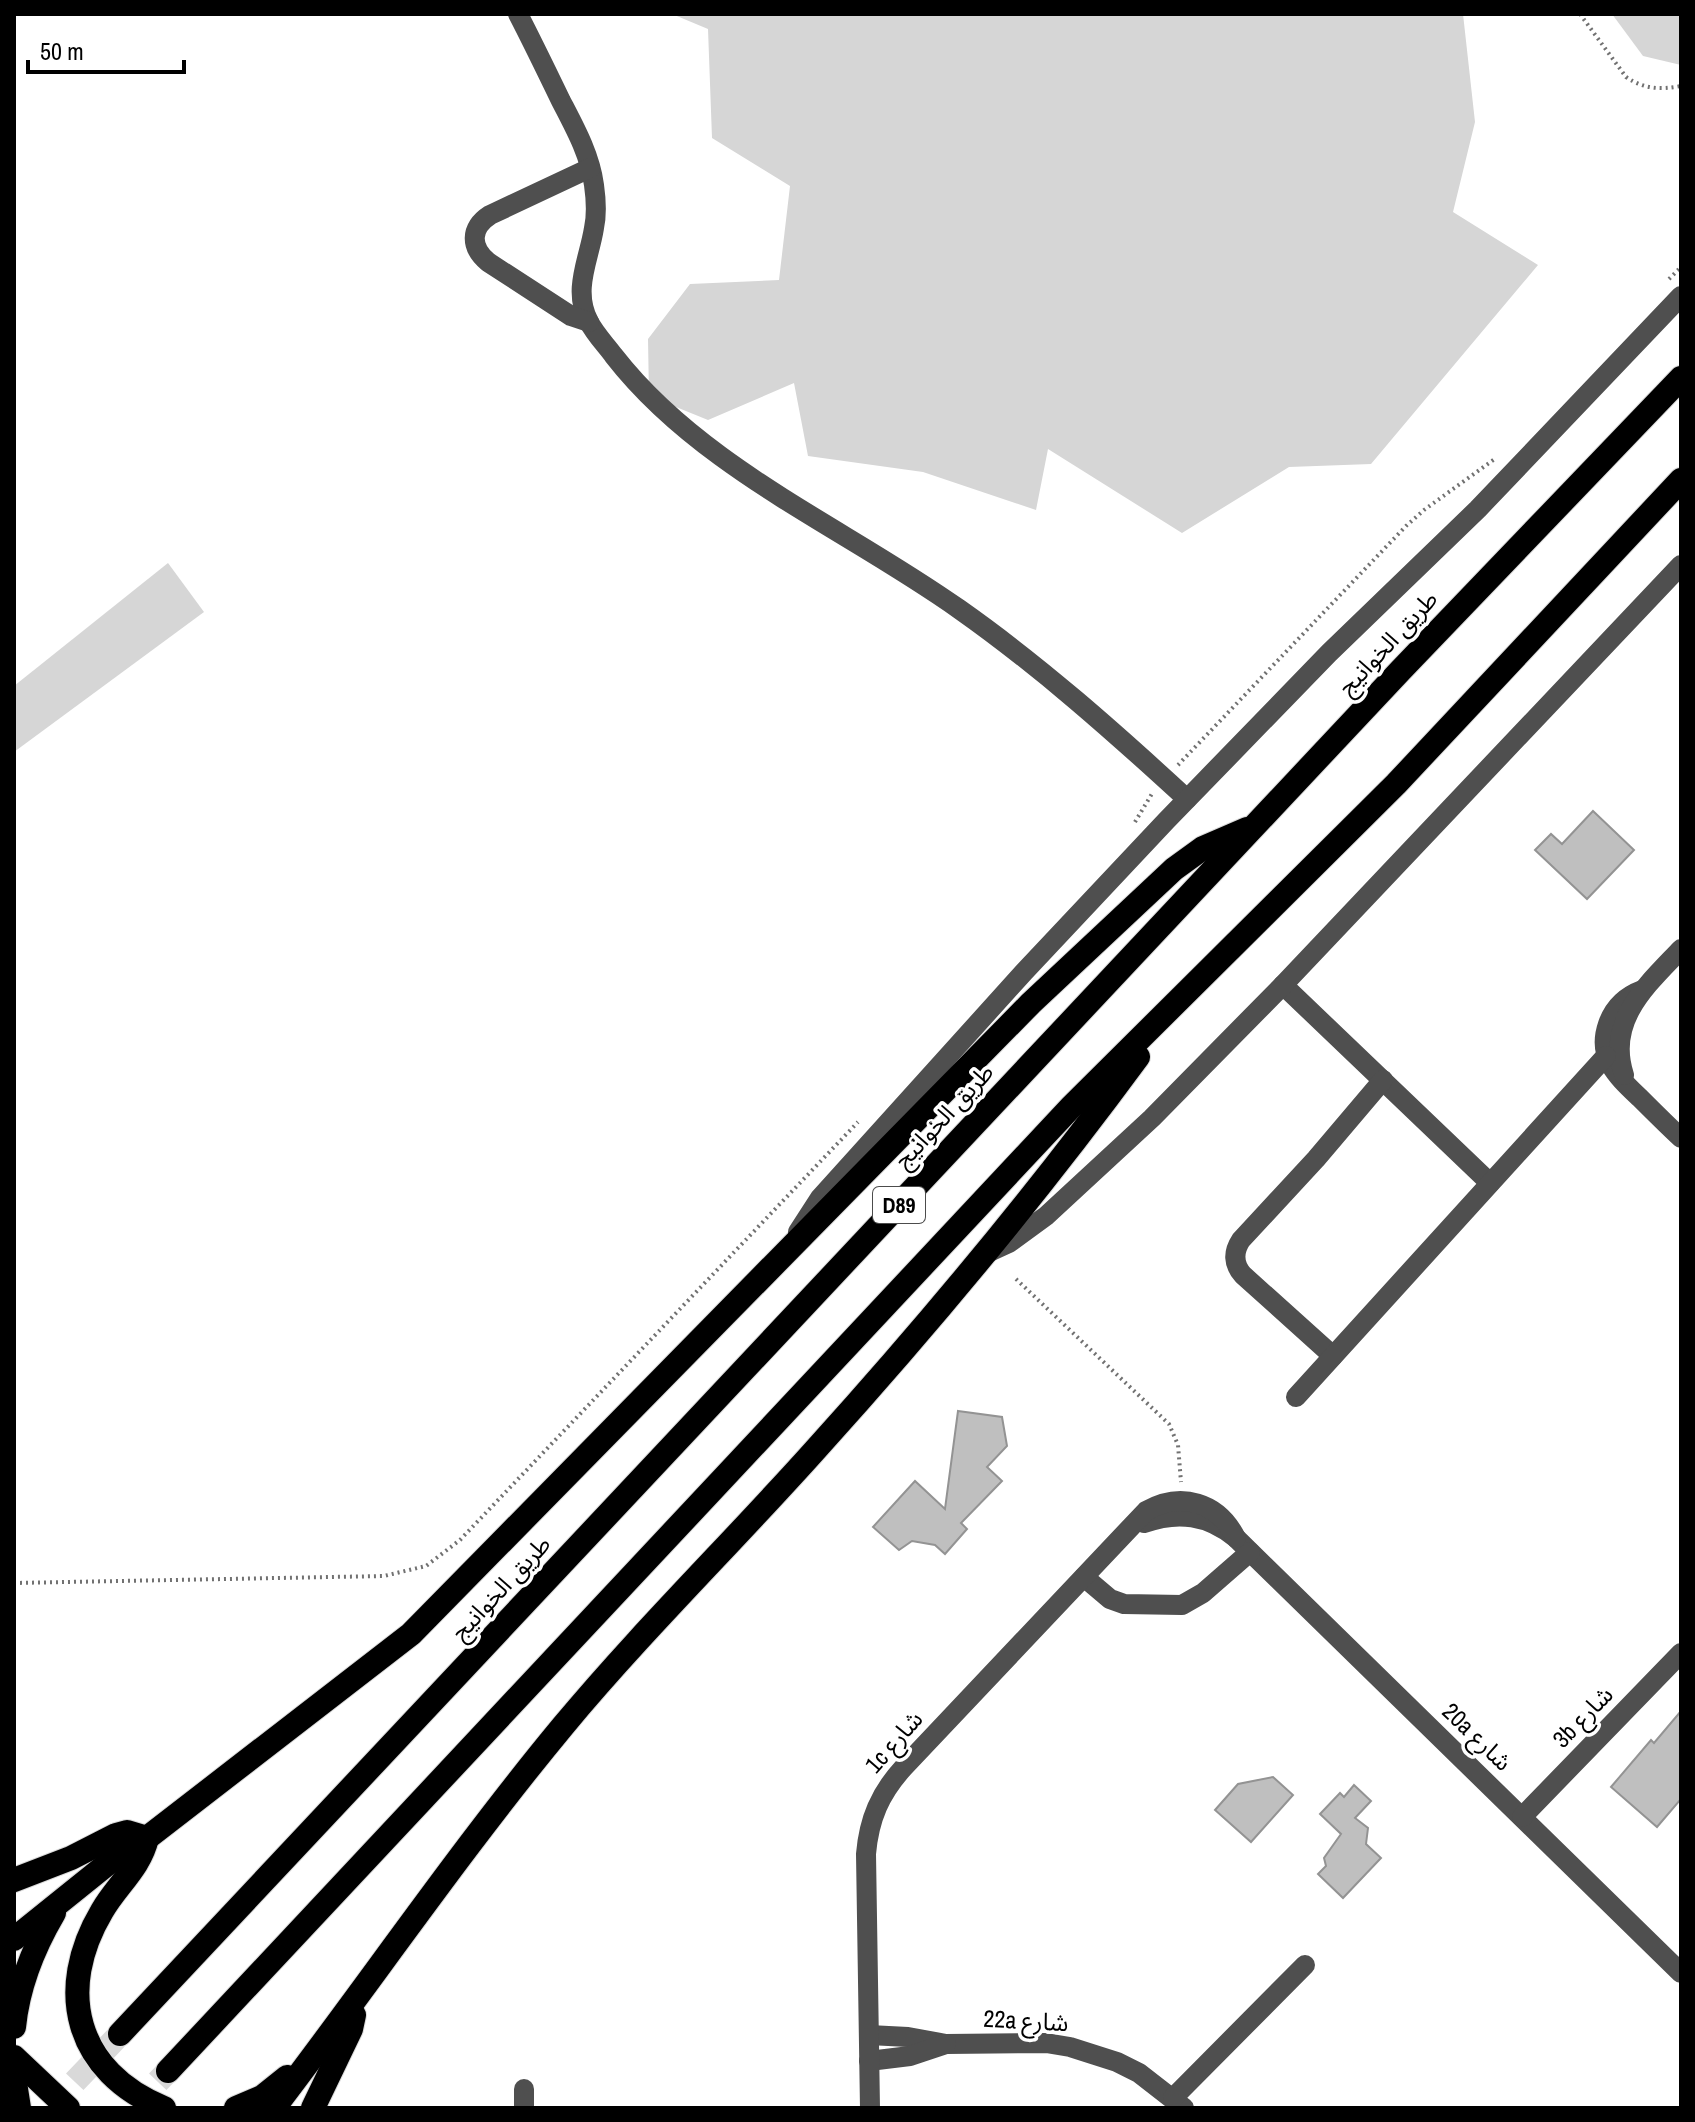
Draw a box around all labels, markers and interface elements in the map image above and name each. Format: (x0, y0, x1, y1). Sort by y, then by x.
scale bar (28, 24, 184, 74)
text: 50 m (40, 35, 84, 67)
street label: طريق الخوانيج (1330, 583, 1446, 703)
street label: طريق الخوانيج (886, 1056, 1002, 1176)
road number: D89 (873, 1187, 925, 1223)
street label: طريق الخوانيج (443, 1528, 559, 1648)
street label: 3b شارع (1545, 1679, 1621, 1755)
street label: 20a شارع (1435, 1695, 1519, 1779)
street label: 1c شارع (857, 1703, 931, 1781)
street label: 22a شارع (983, 2002, 1069, 2040)

